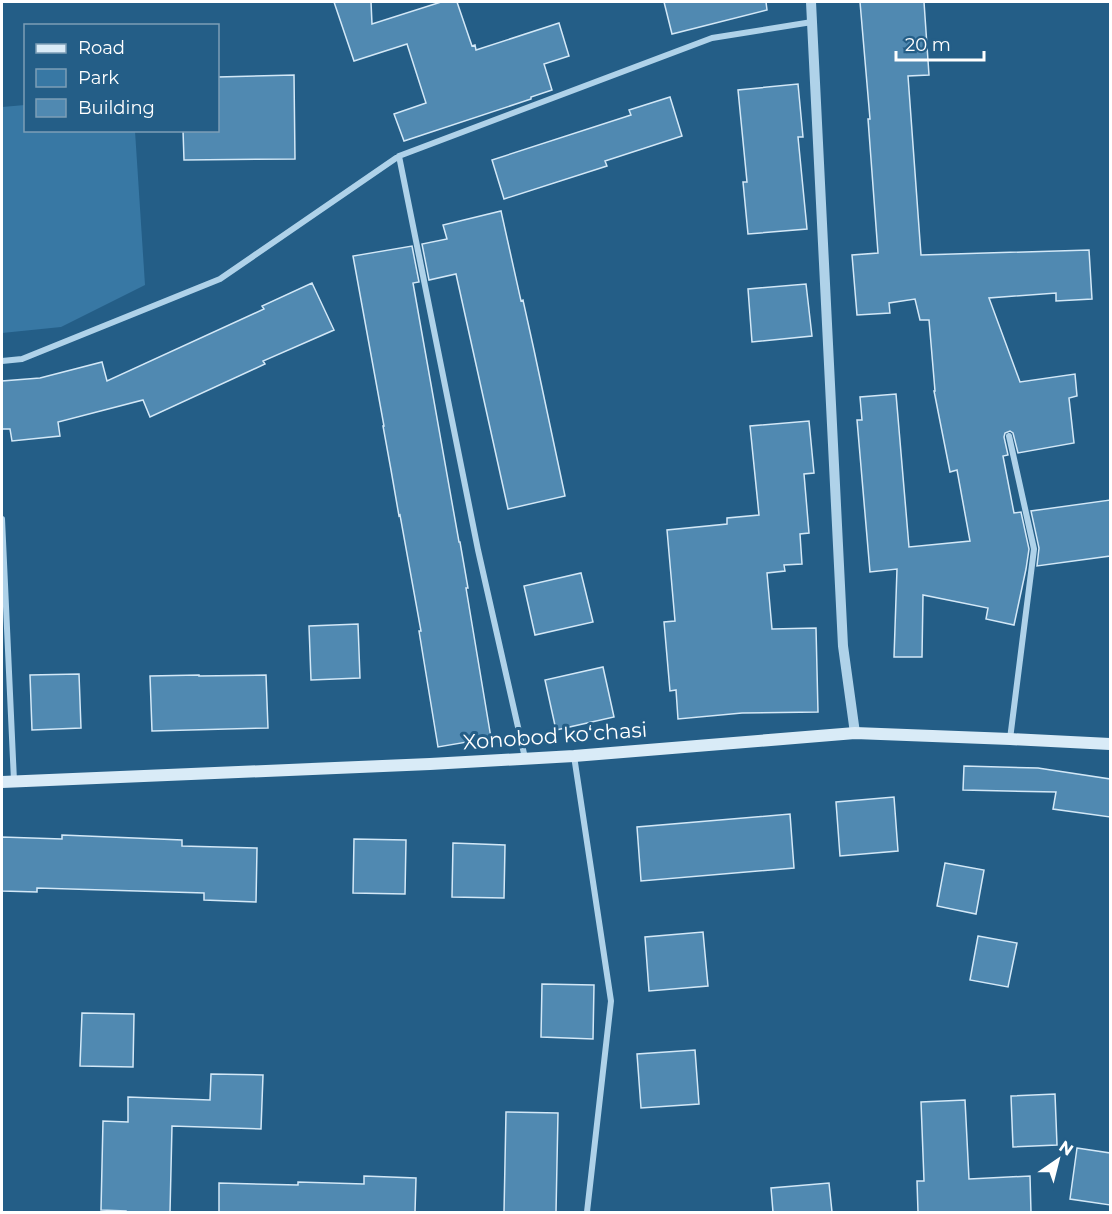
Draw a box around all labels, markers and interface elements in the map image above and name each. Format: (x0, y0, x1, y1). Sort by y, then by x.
legend (24, 24, 219, 132)
scale bar (896, 24, 984, 62)
text: 20 m (905, 34, 951, 56)
text: Road (78, 37, 125, 59)
text: Park (78, 67, 119, 89)
text: Building (78, 97, 155, 119)
street label: Xonobod koʻchasi (462, 717, 648, 754)
north arrow (1028, 1130, 1088, 1190)
text: N (1056, 1137, 1077, 1160)

